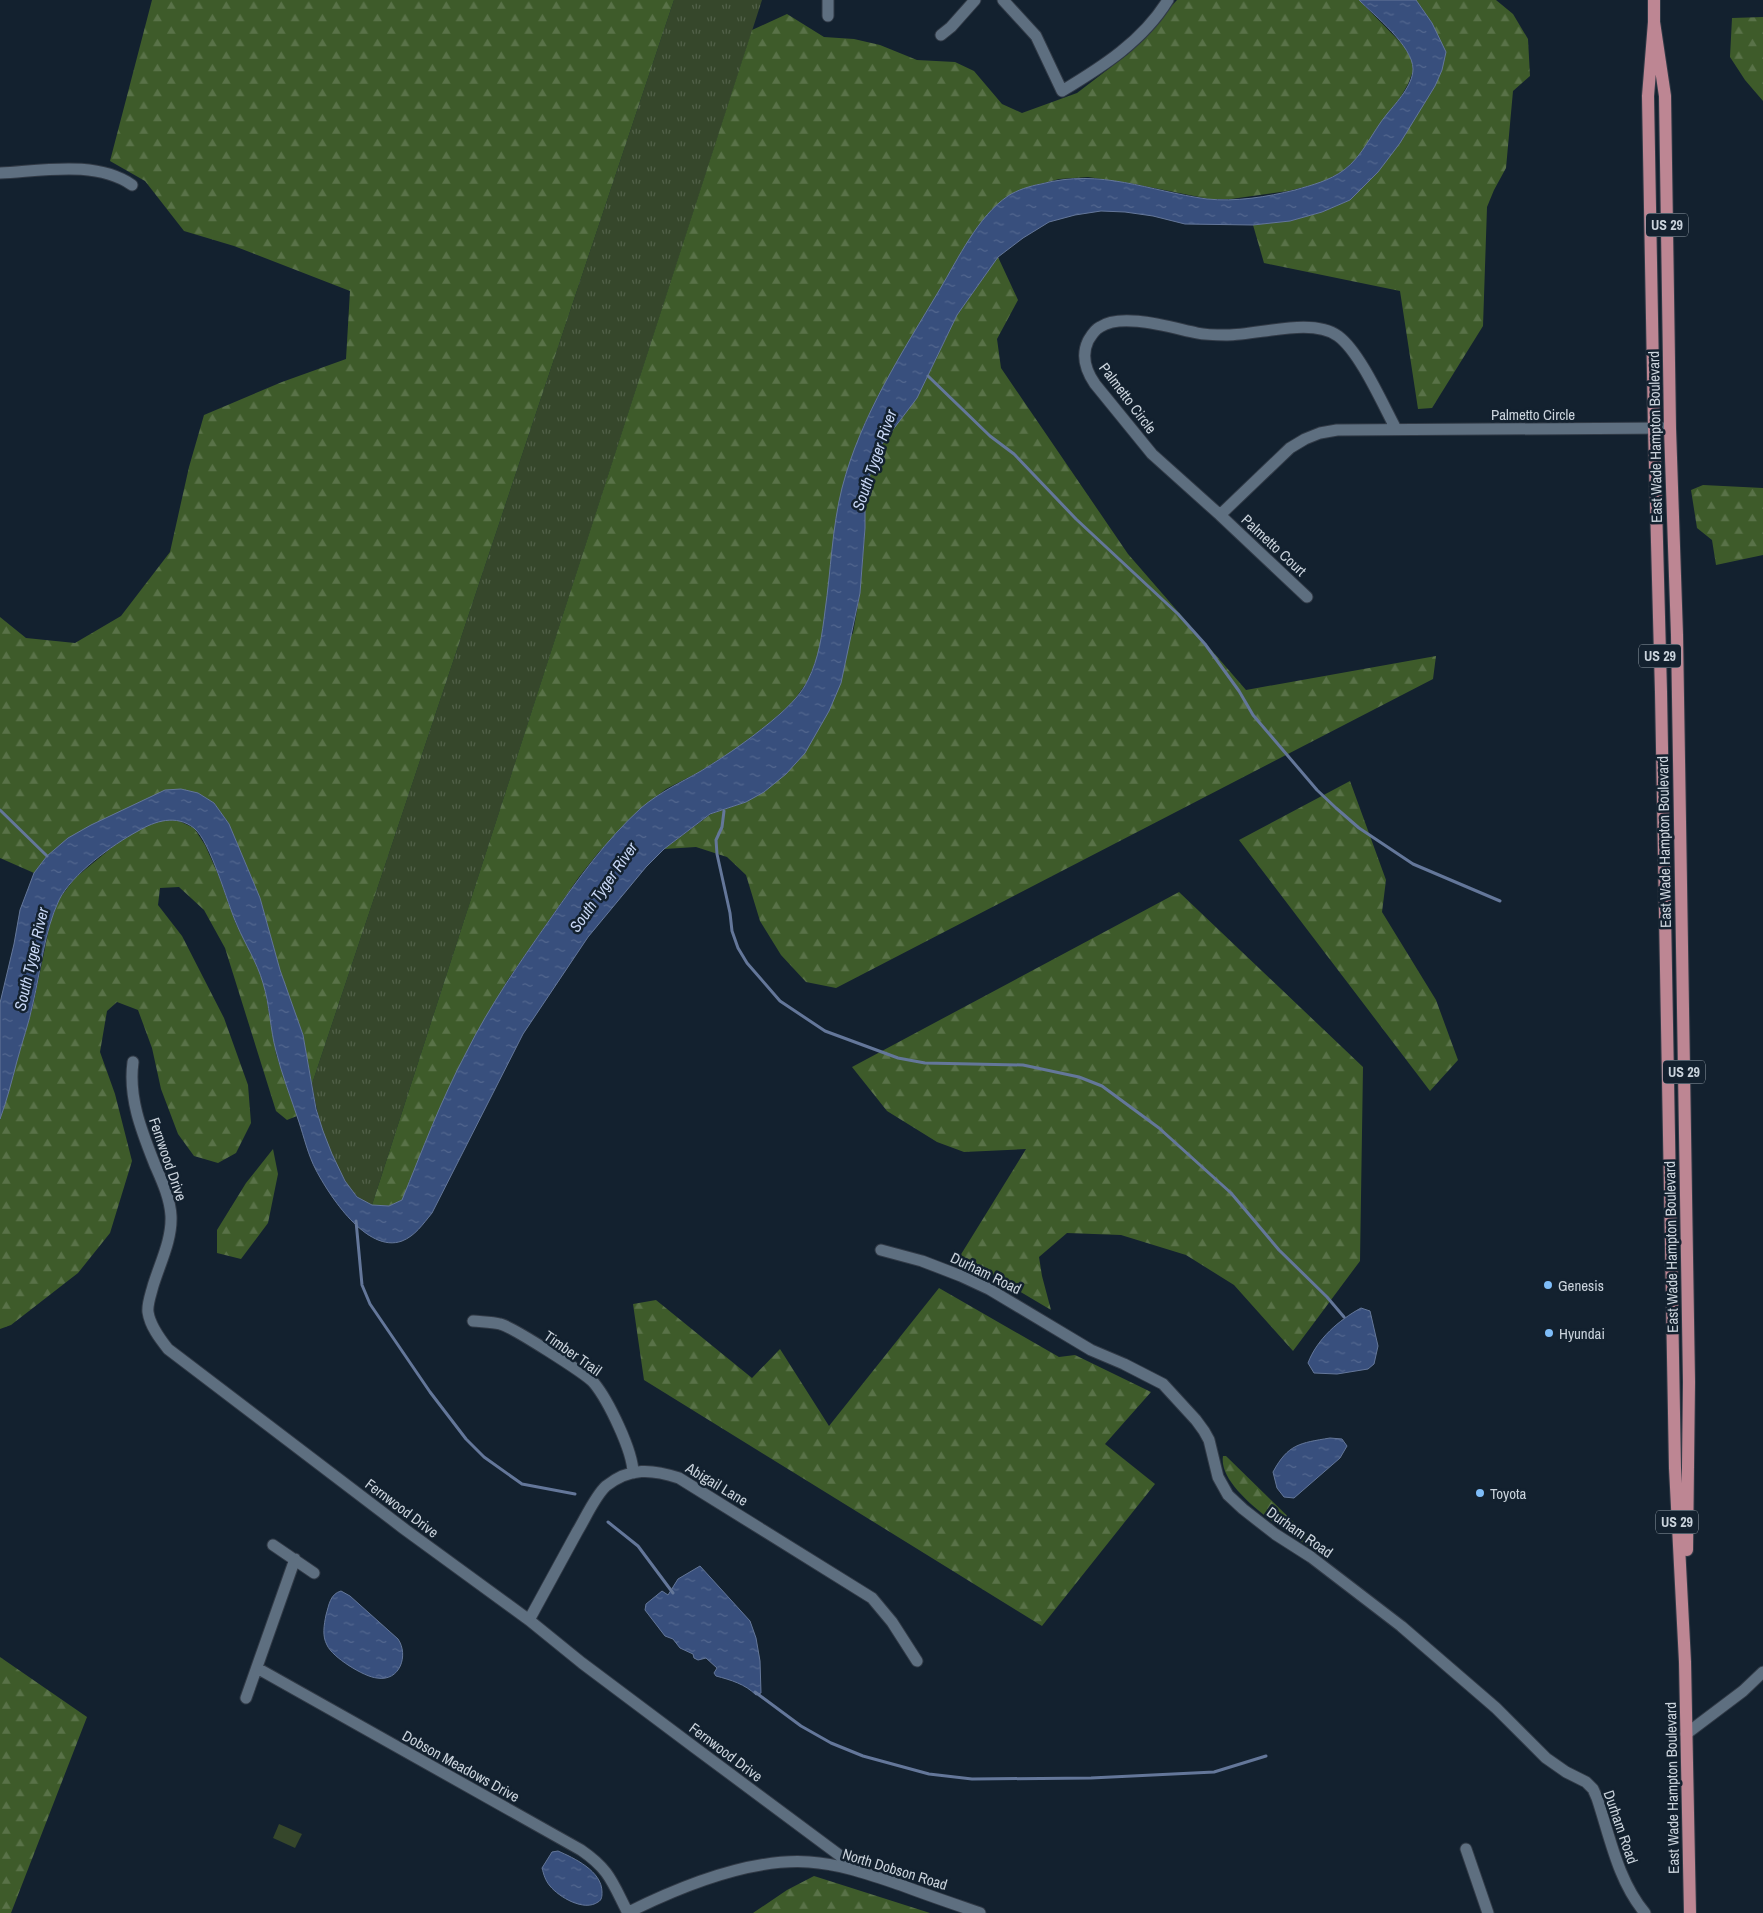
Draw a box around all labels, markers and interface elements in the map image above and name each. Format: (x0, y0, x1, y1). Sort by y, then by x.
road number: US 29 (1646, 214, 1688, 236)
street label: East Wade Hampton Boulevard (1643, 351, 1667, 523)
street label: Palmetto Circle (1094, 358, 1162, 438)
street label: Palmetto Circle (1491, 404, 1575, 425)
water label: South Tyger River (846, 406, 902, 513)
street label: Palmetto Court (1237, 509, 1312, 581)
road number: US 29 (1639, 644, 1681, 668)
street label: East Wade Hampton Boulevard (1652, 756, 1676, 928)
water label: South Tyger River (564, 837, 643, 936)
water label: South Tyger River (8, 905, 54, 1013)
road number: US 29 (1663, 1060, 1705, 1084)
street label: Fernwood Drive (144, 1114, 192, 1204)
street label: East Wade Hampton Boulevard (1659, 1161, 1683, 1333)
street label: Durham Road (947, 1247, 1025, 1299)
place label: Genesis (1558, 1275, 1604, 1296)
marker: Genesis (1542, 1279, 1554, 1291)
place label: Hyundai (1559, 1323, 1605, 1344)
street label: Timber Trail (540, 1325, 606, 1381)
marker: Hyundai (1543, 1327, 1555, 1339)
street label: Abigail Lane (681, 1457, 752, 1511)
street label: Fernwood Drive (361, 1473, 443, 1543)
place label: Toyota (1490, 1483, 1526, 1504)
marker: Toyota (1474, 1487, 1486, 1499)
street label: Durham Road (1263, 1501, 1337, 1563)
road number: US 29 (1656, 1510, 1698, 1534)
street label: East Wade Hampton Boulevard (1660, 1702, 1684, 1874)
street label: Fernwood Drive (685, 1717, 767, 1787)
street label: Dobson Meadows Drive (399, 1725, 524, 1807)
street label: Durham Road (1599, 1787, 1643, 1867)
street label: North Dobson Road (840, 1843, 950, 1895)

